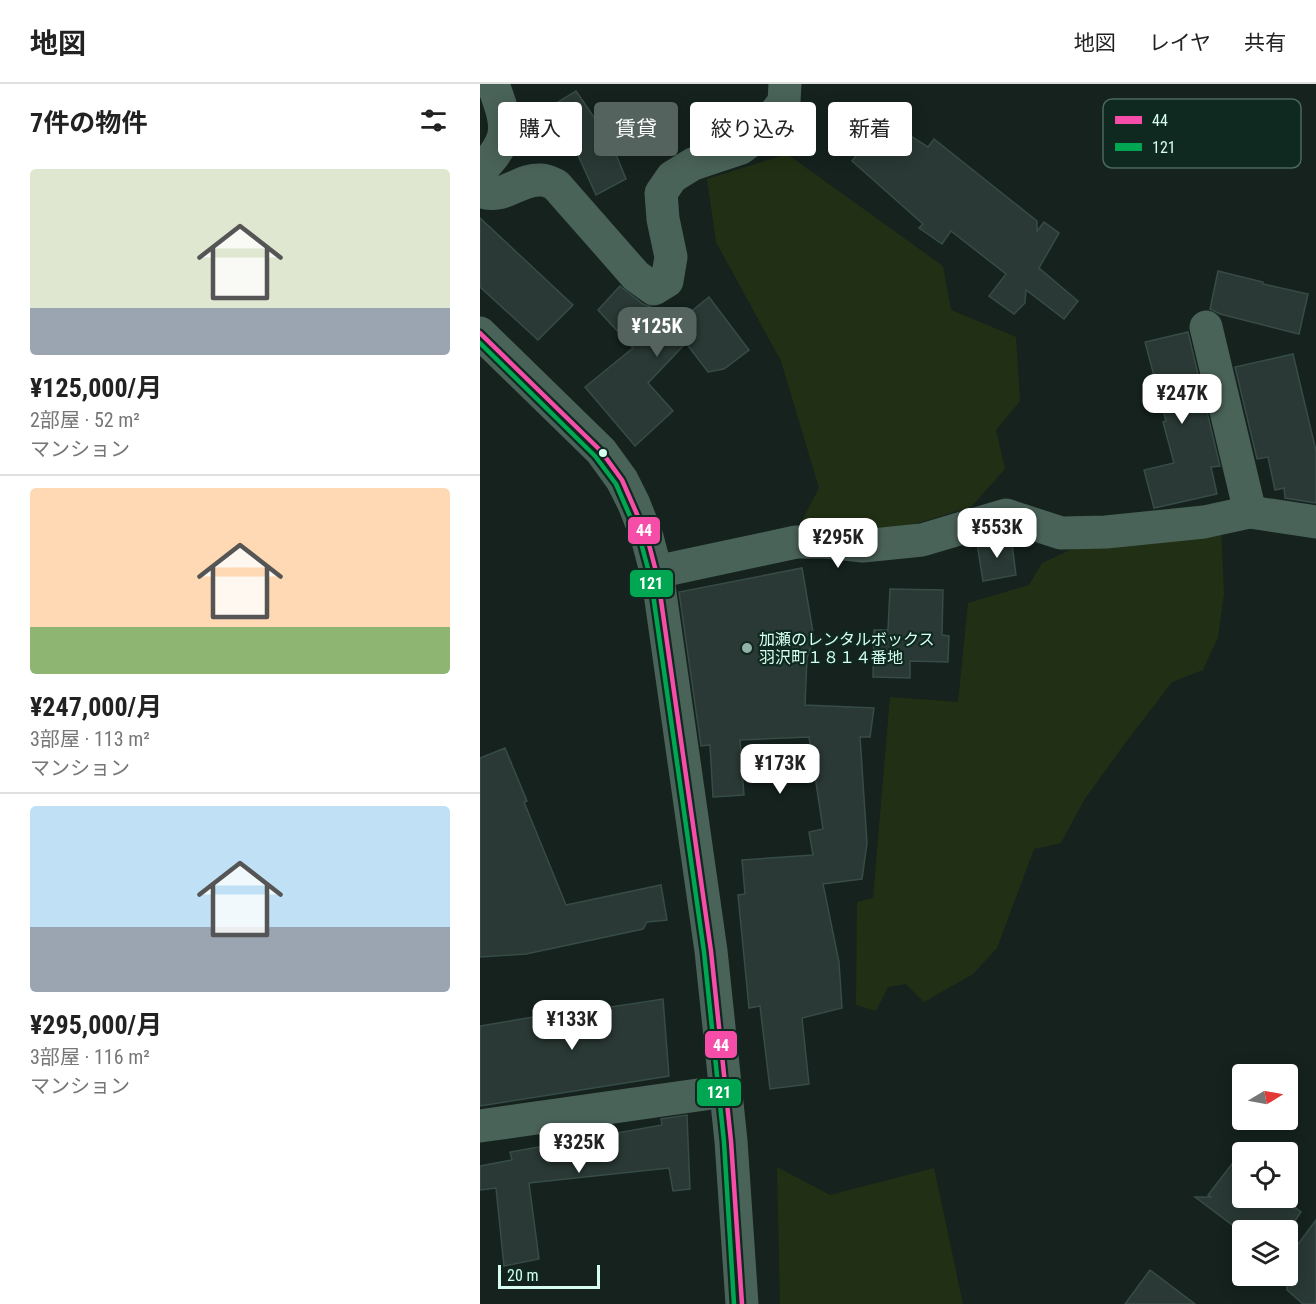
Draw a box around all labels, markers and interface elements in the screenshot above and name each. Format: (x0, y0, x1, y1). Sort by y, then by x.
text: 地図 (30, 27, 86, 60)
text: 地図 (1074, 31, 1116, 55)
text: レイヤ (1149, 31, 1211, 55)
text: 共有 (1244, 31, 1286, 55)
legend (1103, 99, 1301, 168)
chip: 購入 (498, 102, 582, 156)
chip: 賃貸 (594, 102, 678, 156)
chip: 絞り込み (690, 102, 816, 156)
chip: 新着 (828, 102, 912, 156)
icon: filters (417, 104, 450, 137)
text: 7件の物件 (30, 108, 147, 138)
text: 44 (1152, 111, 1168, 130)
text: 121 (1152, 138, 1176, 157)
icon: home (186, 208, 294, 316)
pin: ¥125K (615, 307, 699, 358)
text: ¥125K (632, 314, 682, 338)
text: ¥125,000/月 (30, 373, 162, 403)
pin: ¥247K (1140, 374, 1224, 425)
text: ¥247K (1157, 381, 1207, 405)
text: 2部屋 · 52 m² (30, 408, 140, 432)
text: マンション (30, 437, 130, 461)
unlabelled marker (597, 447, 609, 459)
pin: ¥553K (955, 508, 1039, 559)
text: ¥553K (972, 515, 1022, 539)
line badge: 44 (627, 516, 661, 545)
pin: ¥295K (796, 518, 880, 569)
text: 44 (636, 521, 652, 540)
text: ¥295K (813, 525, 863, 549)
icon: home (186, 527, 294, 635)
line badge: 121 (629, 569, 674, 598)
text: 121 (639, 574, 663, 593)
place label: 加瀬のレンタルボックス 羽沢町１８１４番地 (759, 630, 935, 667)
marker: 加瀬のレンタルボックス 羽沢町１８１４番地 (740, 641, 754, 655)
text: ¥247,000/月 (30, 692, 162, 722)
text: 3部屋 · 113 m² (30, 727, 150, 751)
pin: ¥173K (738, 744, 822, 795)
text: ¥173K (755, 751, 805, 775)
text: マンション (30, 756, 130, 780)
icon: home (186, 845, 294, 953)
pin: ¥133K (530, 1000, 614, 1051)
text: ¥133K (547, 1007, 597, 1031)
text: ¥295,000/月 (30, 1010, 162, 1040)
line badge: 44 (704, 1030, 738, 1059)
text: 44 (713, 1036, 729, 1055)
text: 3部屋 · 116 m² (30, 1045, 150, 1069)
north arrow (1232, 1064, 1298, 1130)
map controls (1232, 1064, 1298, 1286)
text: マンション (30, 1074, 130, 1098)
line badge: 121 (696, 1078, 742, 1107)
text: 121 (707, 1083, 731, 1102)
pin: ¥325K (537, 1123, 621, 1174)
text: ¥325K (554, 1130, 604, 1154)
button: locate (1232, 1142, 1298, 1208)
button: layers (1232, 1220, 1298, 1286)
scale bar (498, 1262, 600, 1290)
text: 20 m (507, 1266, 539, 1285)

